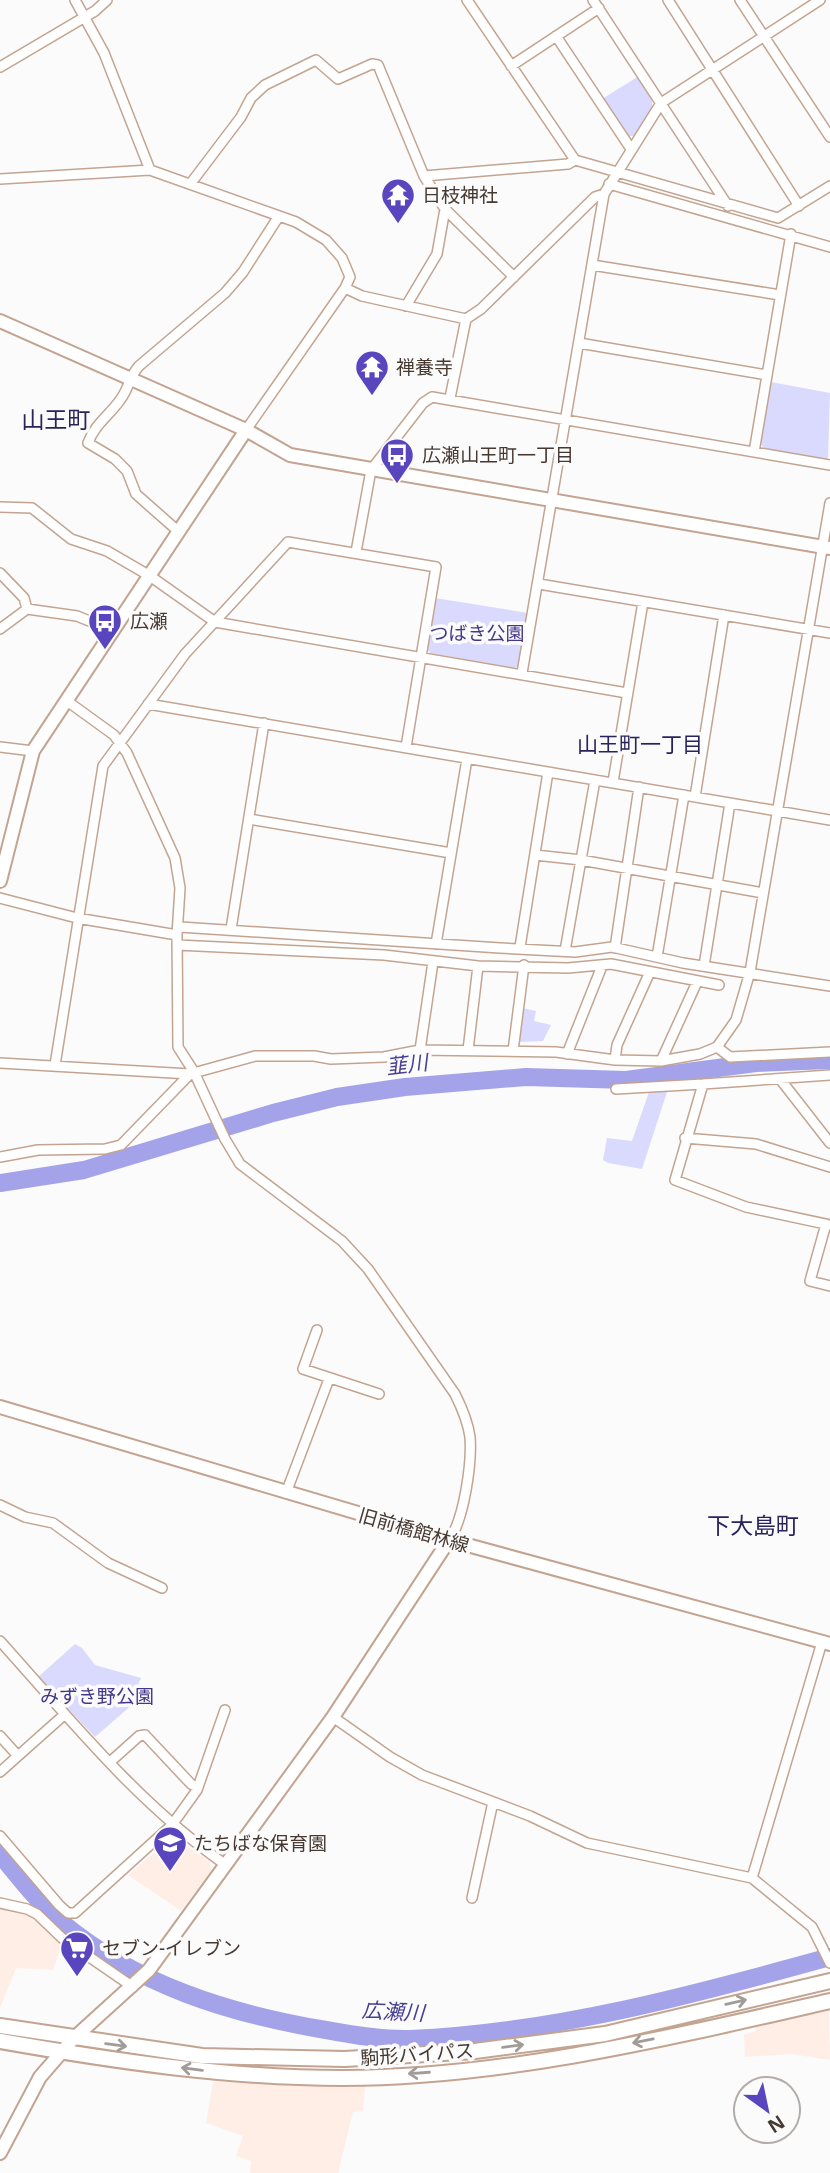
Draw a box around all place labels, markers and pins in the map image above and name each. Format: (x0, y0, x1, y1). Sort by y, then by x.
temple icon: 日枝神社 (379, 176, 417, 225)
place label: 日枝神社 (422, 182, 498, 208)
temple icon: 禅養寺 (353, 348, 391, 397)
place label: 禅養寺 (396, 354, 453, 380)
bus stop icon: 広瀬山王町一丁目 (378, 436, 416, 485)
place label: 広瀬山王町一丁目 (422, 442, 574, 468)
bus stop icon: 広瀬 (86, 602, 124, 651)
place label: 広瀬 (130, 608, 168, 634)
school or university icon: たちばな保育園 (151, 1824, 189, 1873)
place label: たちばな保育園 (194, 1830, 327, 1856)
supermarket icon: セブン-イレブン (58, 1929, 96, 1978)
place label: セブン-イレブン (102, 1935, 241, 1961)

